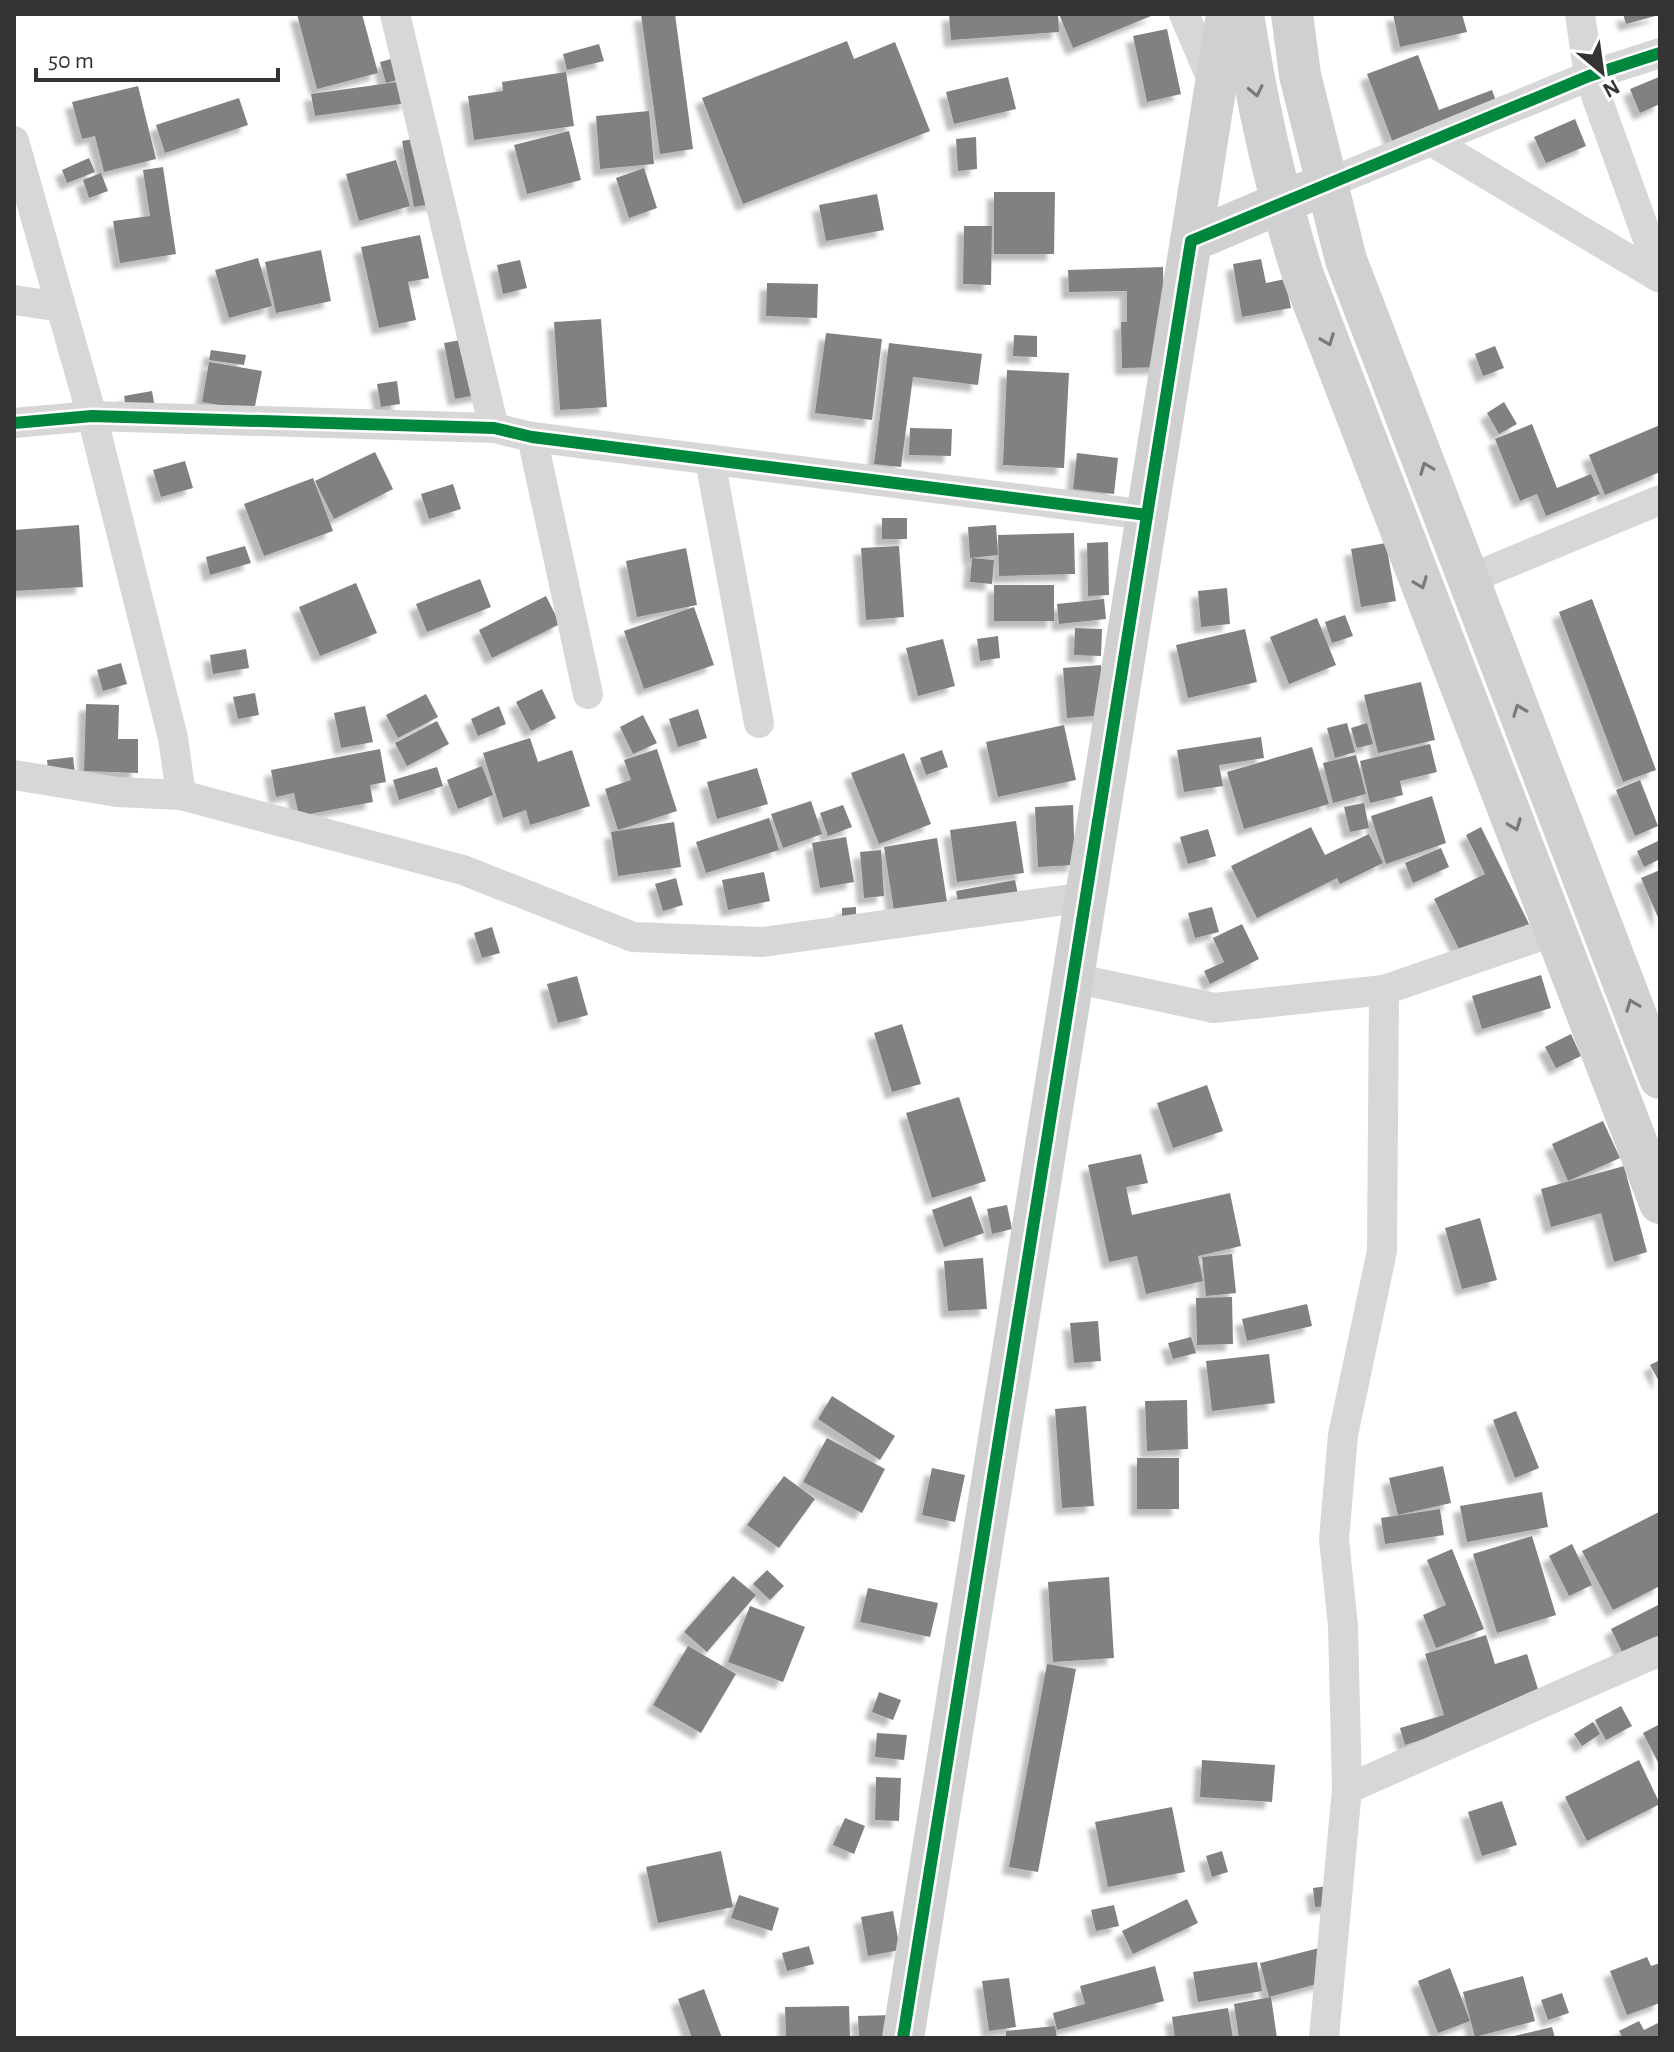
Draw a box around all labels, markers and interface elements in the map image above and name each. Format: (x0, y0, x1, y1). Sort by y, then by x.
scale bar (36, 32, 278, 82)
north arrow (1562, 32, 1642, 112)
text: 50 m (48, 49, 94, 73)
text: N (1599, 75, 1623, 102)
one-way arrow (1246, 84, 1263, 98)
one-way arrow (1318, 332, 1335, 346)
one-way arrow (1419, 461, 1436, 475)
one-way arrow (1411, 575, 1428, 589)
one-way arrow (1512, 704, 1529, 718)
one-way arrow (1505, 818, 1522, 832)
one-way arrow (1625, 999, 1642, 1013)

